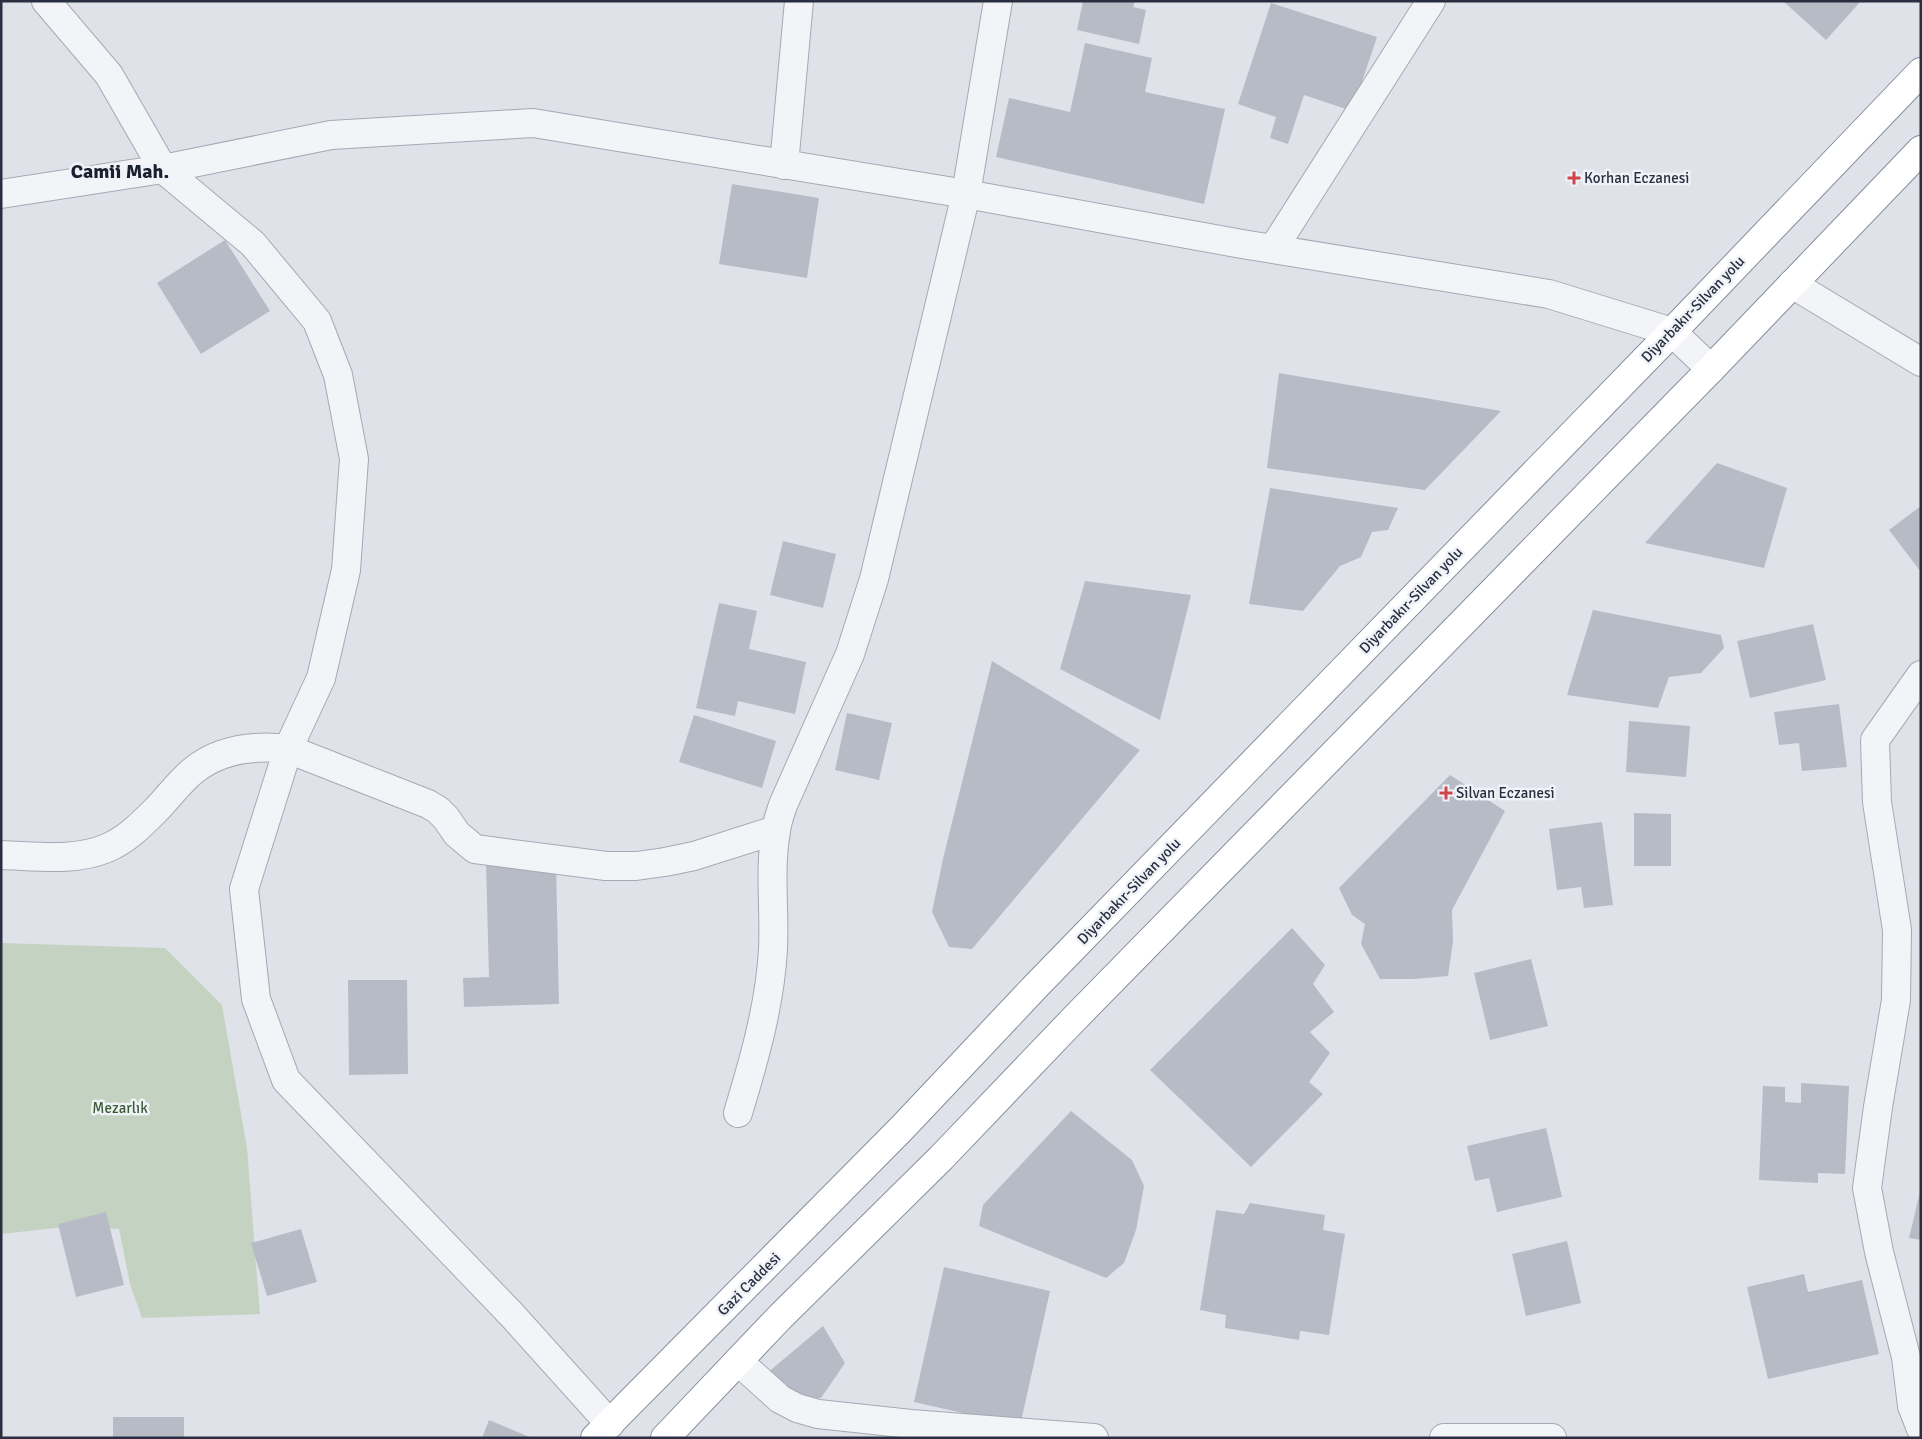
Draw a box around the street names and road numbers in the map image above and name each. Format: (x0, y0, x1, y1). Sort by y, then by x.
street label: Diyarbakır-Silvan yolu (1638, 252, 1748, 366)
street label: Diyarbakır-Silvan yolu (1356, 543, 1466, 657)
street label: Diyarbakır-Silvan yolu (1074, 834, 1184, 948)
street label: Gazi Caddesi (714, 1249, 784, 1319)

